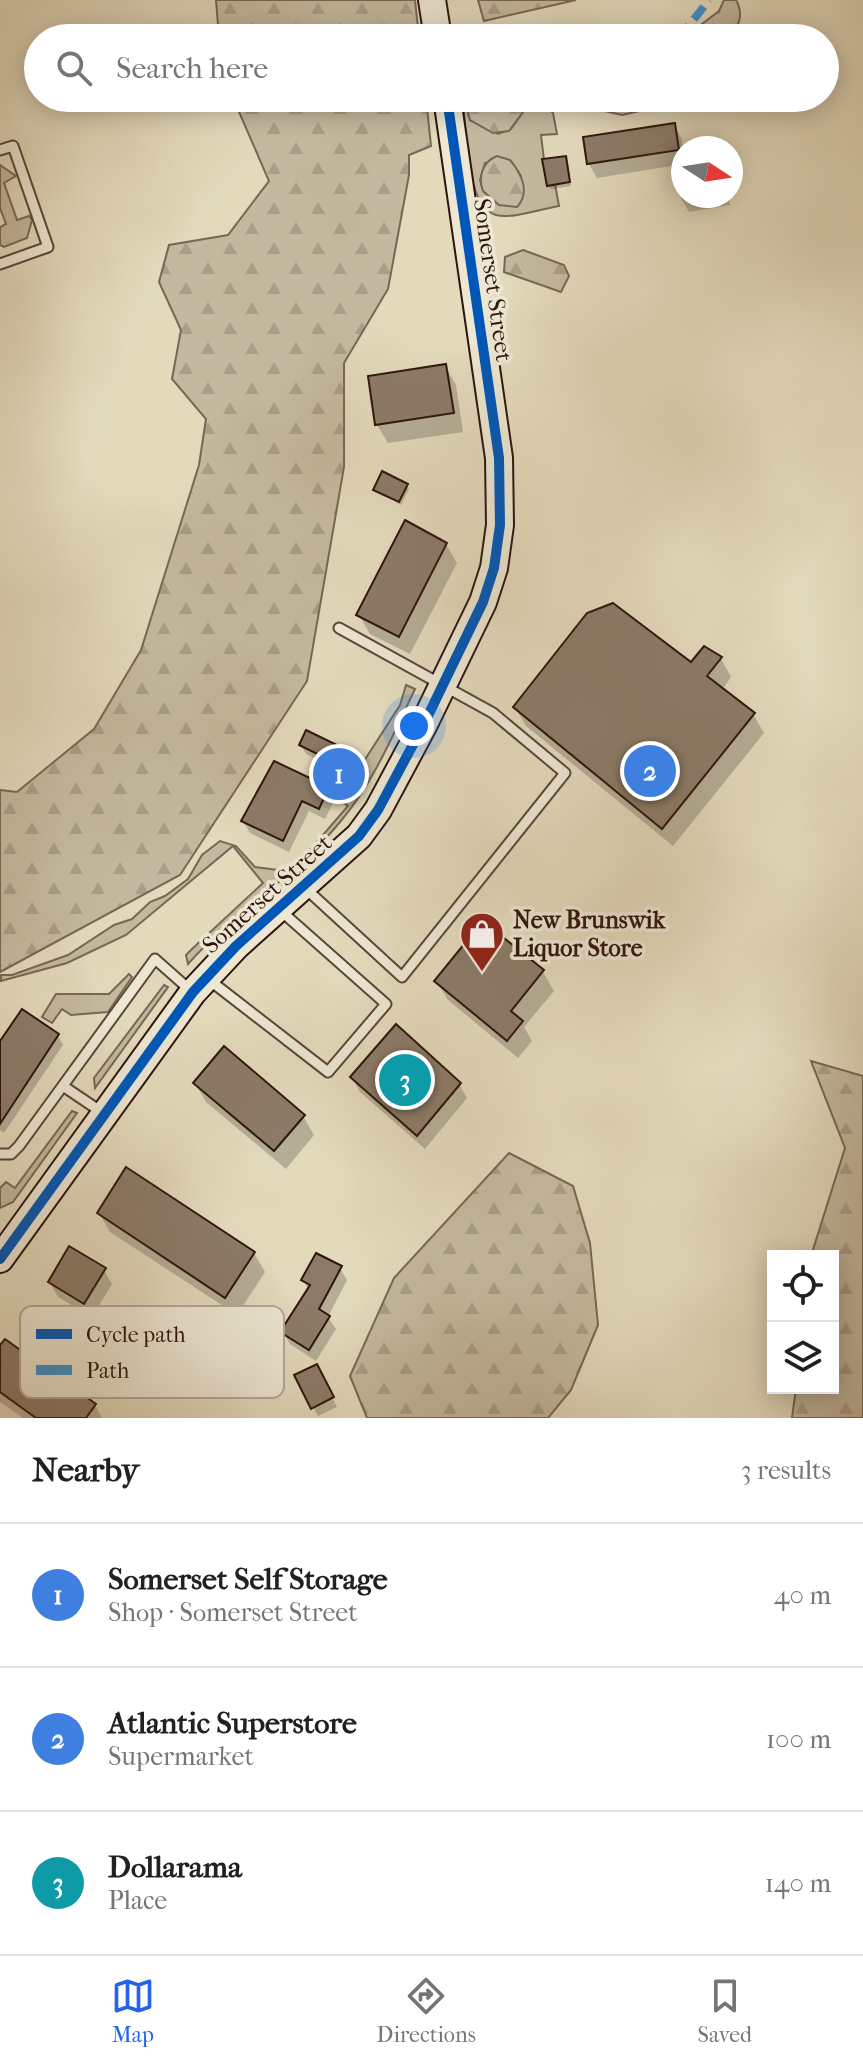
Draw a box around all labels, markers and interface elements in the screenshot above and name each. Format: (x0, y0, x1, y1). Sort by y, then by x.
search box (24, 24, 839, 112)
icon: search (52, 46, 96, 90)
text: Search here (116, 51, 268, 86)
north arrow (671, 136, 743, 208)
street label: Somerset Street (468, 197, 518, 364)
your location (394, 706, 434, 746)
pin: 2 (624, 741, 676, 801)
pin: 1 (313, 744, 365, 804)
street label: Somerset Street (197, 828, 338, 959)
place label: New Brunswik Liquor Store (513, 906, 666, 962)
shop icon: New Brunswik Liquor Store (458, 910, 506, 973)
pin: 3 (379, 1050, 431, 1110)
map controls (767, 1250, 839, 1394)
button: locate (767, 1250, 839, 1322)
legend (20, 1306, 284, 1398)
text: Cycle path (86, 1322, 186, 1348)
button: layers (767, 1322, 839, 1394)
text: Path (86, 1358, 130, 1384)
text: Nearby (32, 1450, 139, 1490)
text: 3 results (741, 1455, 831, 1486)
text: Somerset Self Storage (108, 1562, 388, 1597)
text: 1 (53, 1580, 63, 1611)
text: 40 m (774, 1580, 831, 1611)
text: Shop · Somerset Street (108, 1597, 357, 1628)
text: Atlantic Superstore (108, 1706, 357, 1741)
text: 2 (51, 1724, 65, 1755)
text: 100 m (766, 1724, 831, 1755)
text: Supermarket (108, 1741, 254, 1772)
text: Dollarama (108, 1850, 242, 1885)
text: 3 (53, 1868, 63, 1899)
text: 140 m (765, 1868, 831, 1899)
text: Place (108, 1885, 167, 1916)
tab: Map (111, 1974, 155, 2048)
tab: Directions (377, 1974, 476, 2048)
tab: Saved (698, 1974, 752, 2048)

